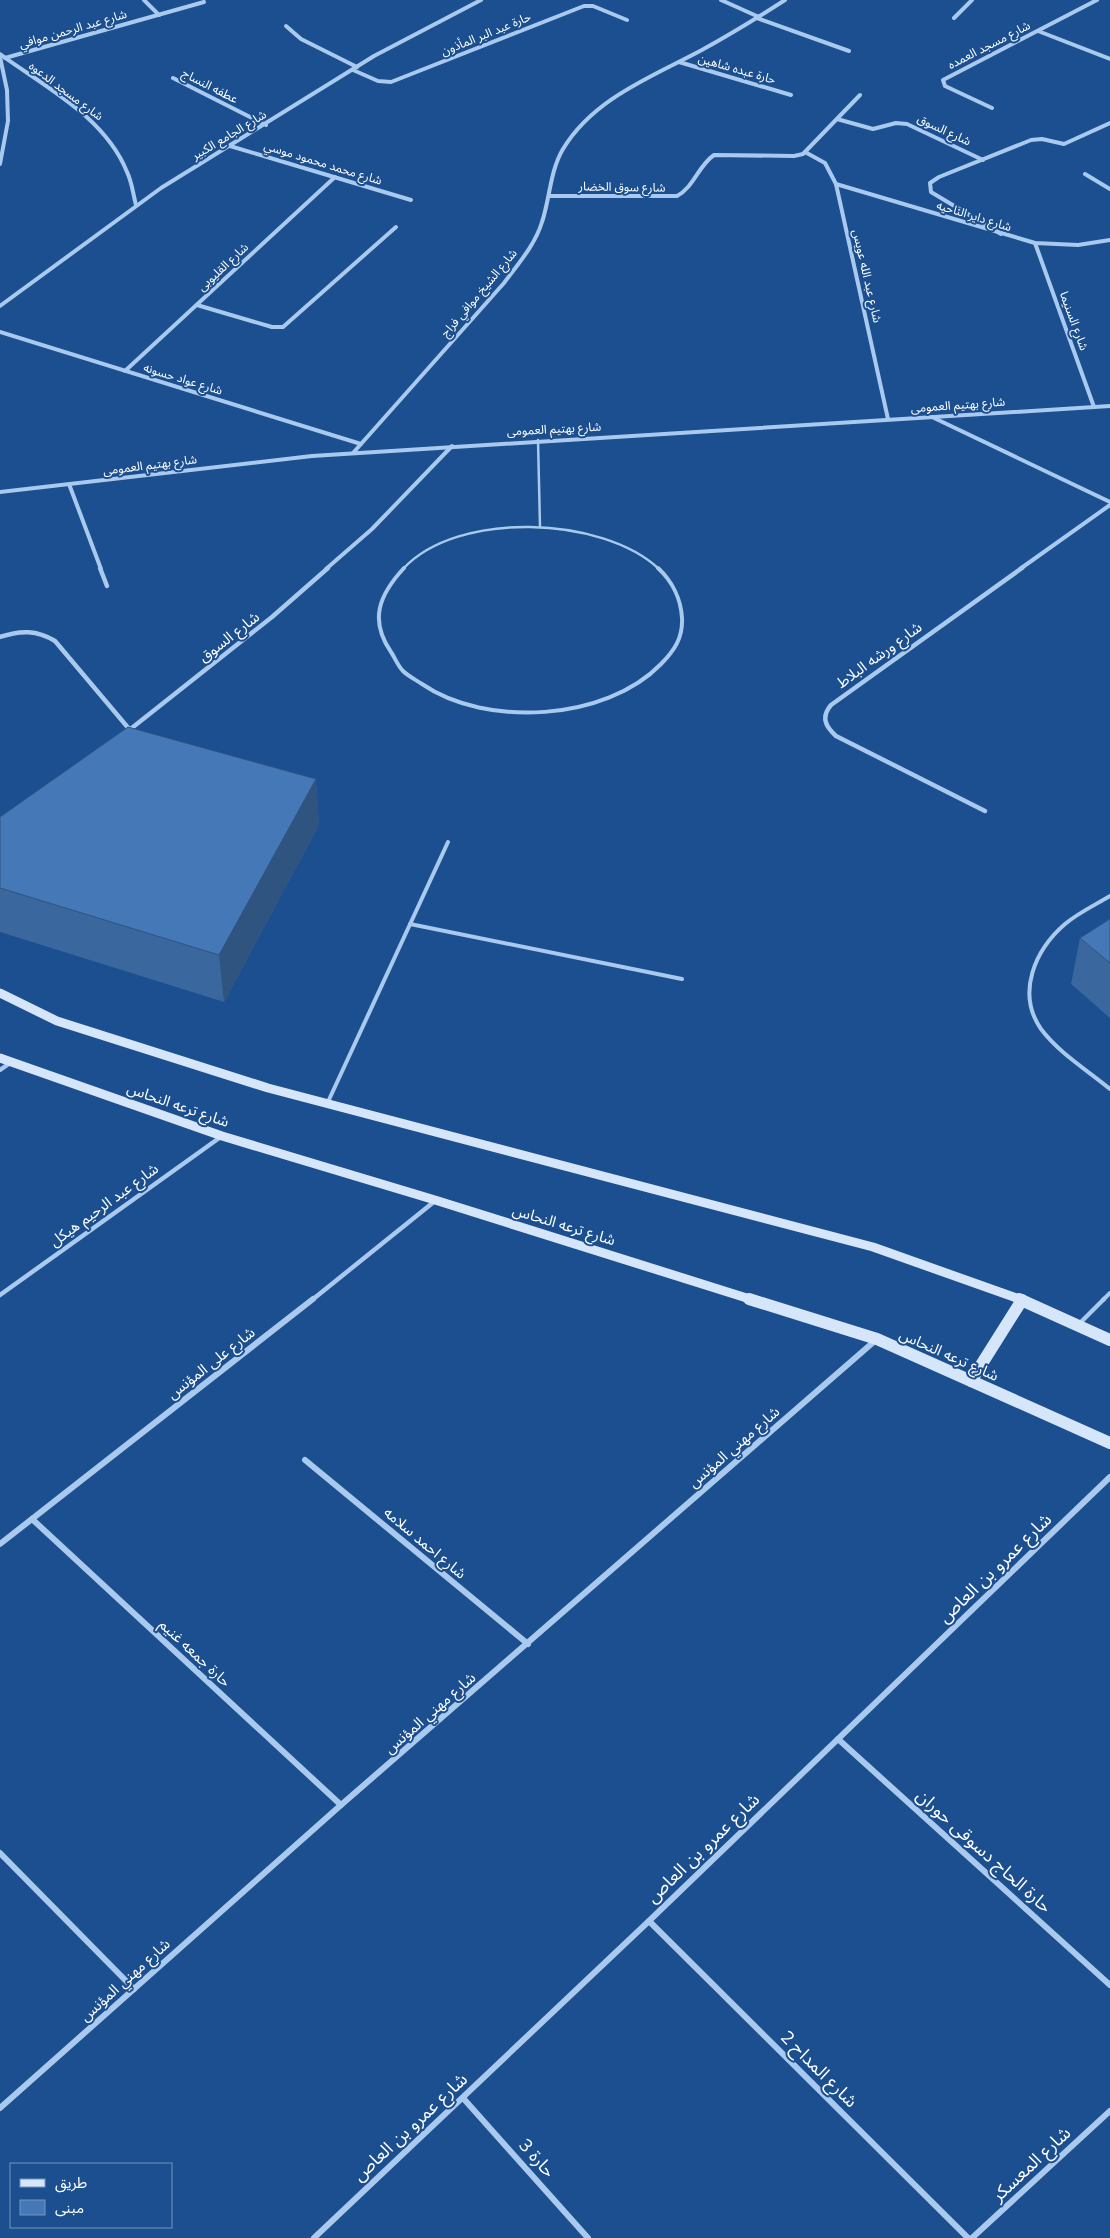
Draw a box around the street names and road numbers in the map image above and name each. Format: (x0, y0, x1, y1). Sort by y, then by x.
street label: شارع عبد الرحمن موافي (17, 6, 129, 54)
street label: حارة عبد البر المأذون (439, 9, 533, 58)
street label: شارع مسجد العمده (945, 17, 1033, 74)
street label: حارة عبده شاهين (697, 50, 778, 87)
street label: شارع مسجد الدعوه (25, 58, 106, 125)
street label: عطفه النساج (179, 65, 241, 108)
street label: شارع الجامع الكبير (188, 106, 270, 165)
street label: شارع السوق (914, 111, 974, 150)
street label: شارع محمد محمود موسي (262, 137, 384, 190)
street label: شارع سوق الخضار (577, 178, 666, 197)
street label: شارع داير الناحيه (934, 197, 1013, 236)
street label: شارع عبد الله عويس (848, 228, 886, 324)
street label: شارع القليوبى (194, 239, 253, 295)
street label: شارع الشيخ موافي فراج (437, 245, 522, 342)
street label: شارع السنيما (1055, 289, 1092, 353)
street label: شارع عواد حسونه (141, 359, 225, 400)
street label: شارع بهتيم العمومى (910, 394, 1006, 417)
street label: شارع بهتيم العمومى (506, 419, 602, 440)
street label: شارع بهتيم العمومى (102, 451, 198, 480)
street label: شارع السوق (194, 607, 265, 669)
street label: شارع ورشه البلاط (832, 617, 927, 694)
street label: شارع ترعه النحاس (124, 1078, 232, 1134)
street label: شارع عبد الرحيم هيكل (45, 1159, 164, 1253)
street label: شارع ترعه النحاس (510, 1200, 618, 1252)
street label: شارع على المؤنس (163, 1322, 261, 1405)
street label: شارع ترعه النحاس (895, 1324, 1002, 1388)
street label: شارع مهني المؤنس (684, 1402, 785, 1494)
street label: شارع احمد سلامه (378, 1503, 471, 1585)
street label: شارع عمرو بن العاص (933, 1508, 1058, 1630)
street label: حارة جمعه غنيم (154, 1615, 235, 1692)
street label: شارع مهني المؤنس (380, 1668, 481, 1760)
street label: حارة الحاج دسوقى حوران (910, 1784, 1057, 1919)
street label: شارع عمرو بن العاص (641, 1788, 766, 1910)
street label: شارع مهني المؤنس (76, 1934, 176, 2027)
street label: شارع المداح 2 (774, 2025, 863, 2114)
street label: شارع عمرو بن العاص (347, 2067, 474, 2188)
street label: شارع المعسكر (985, 2121, 1077, 2209)
street label: حارة 3 (514, 2133, 561, 2182)

